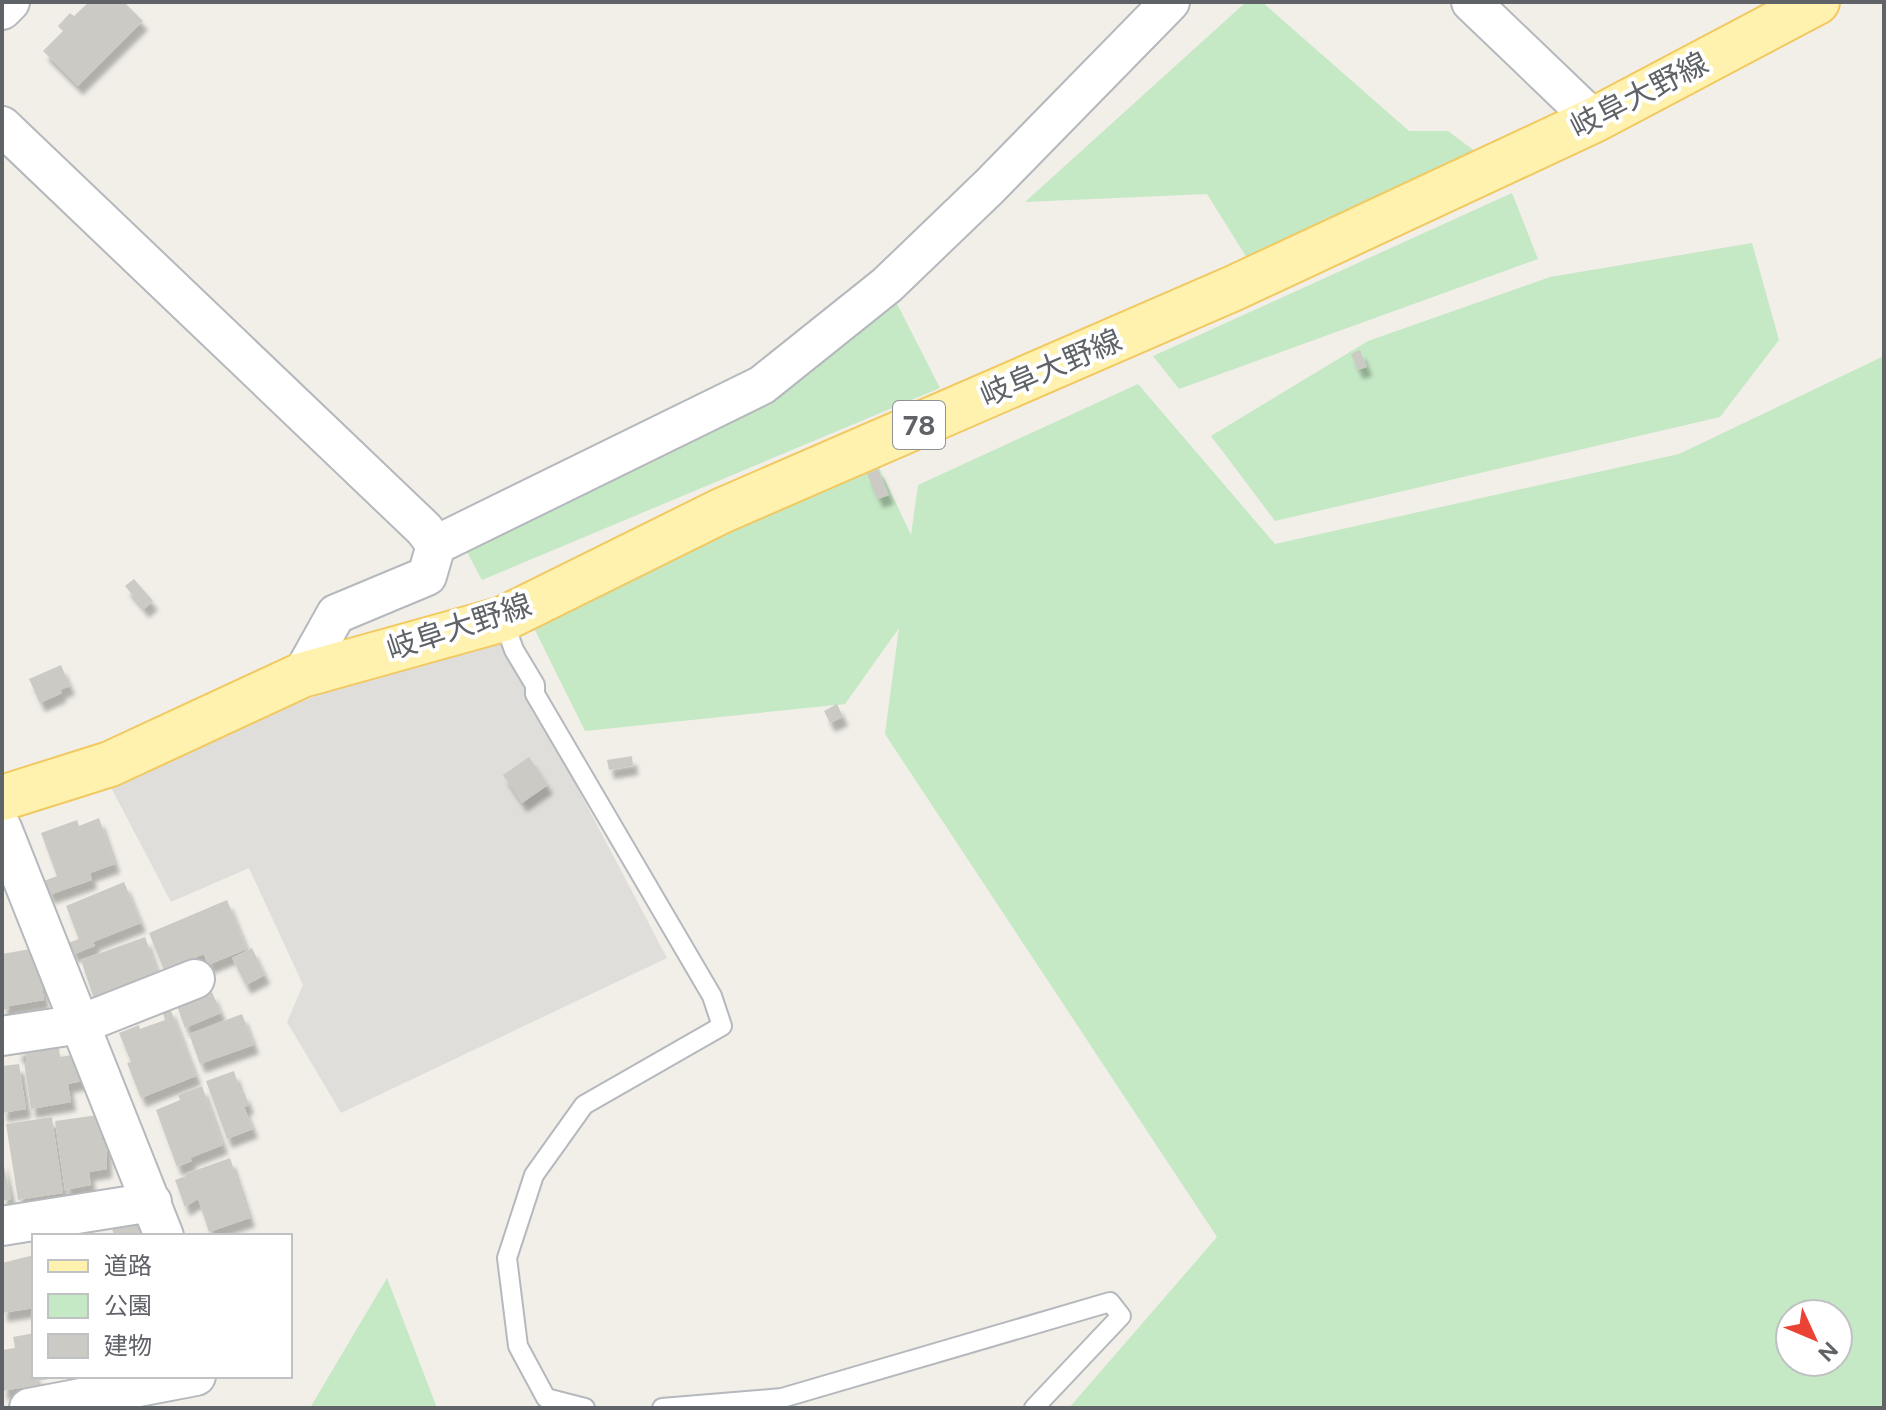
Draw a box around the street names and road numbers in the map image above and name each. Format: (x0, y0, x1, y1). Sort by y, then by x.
street label: 岐阜大野線 (1564, 44, 1714, 145)
street label: 岐阜大野線 (975, 321, 1127, 414)
road number: 78 (893, 401, 945, 449)
street label: 岐阜大野線 (382, 586, 536, 667)

